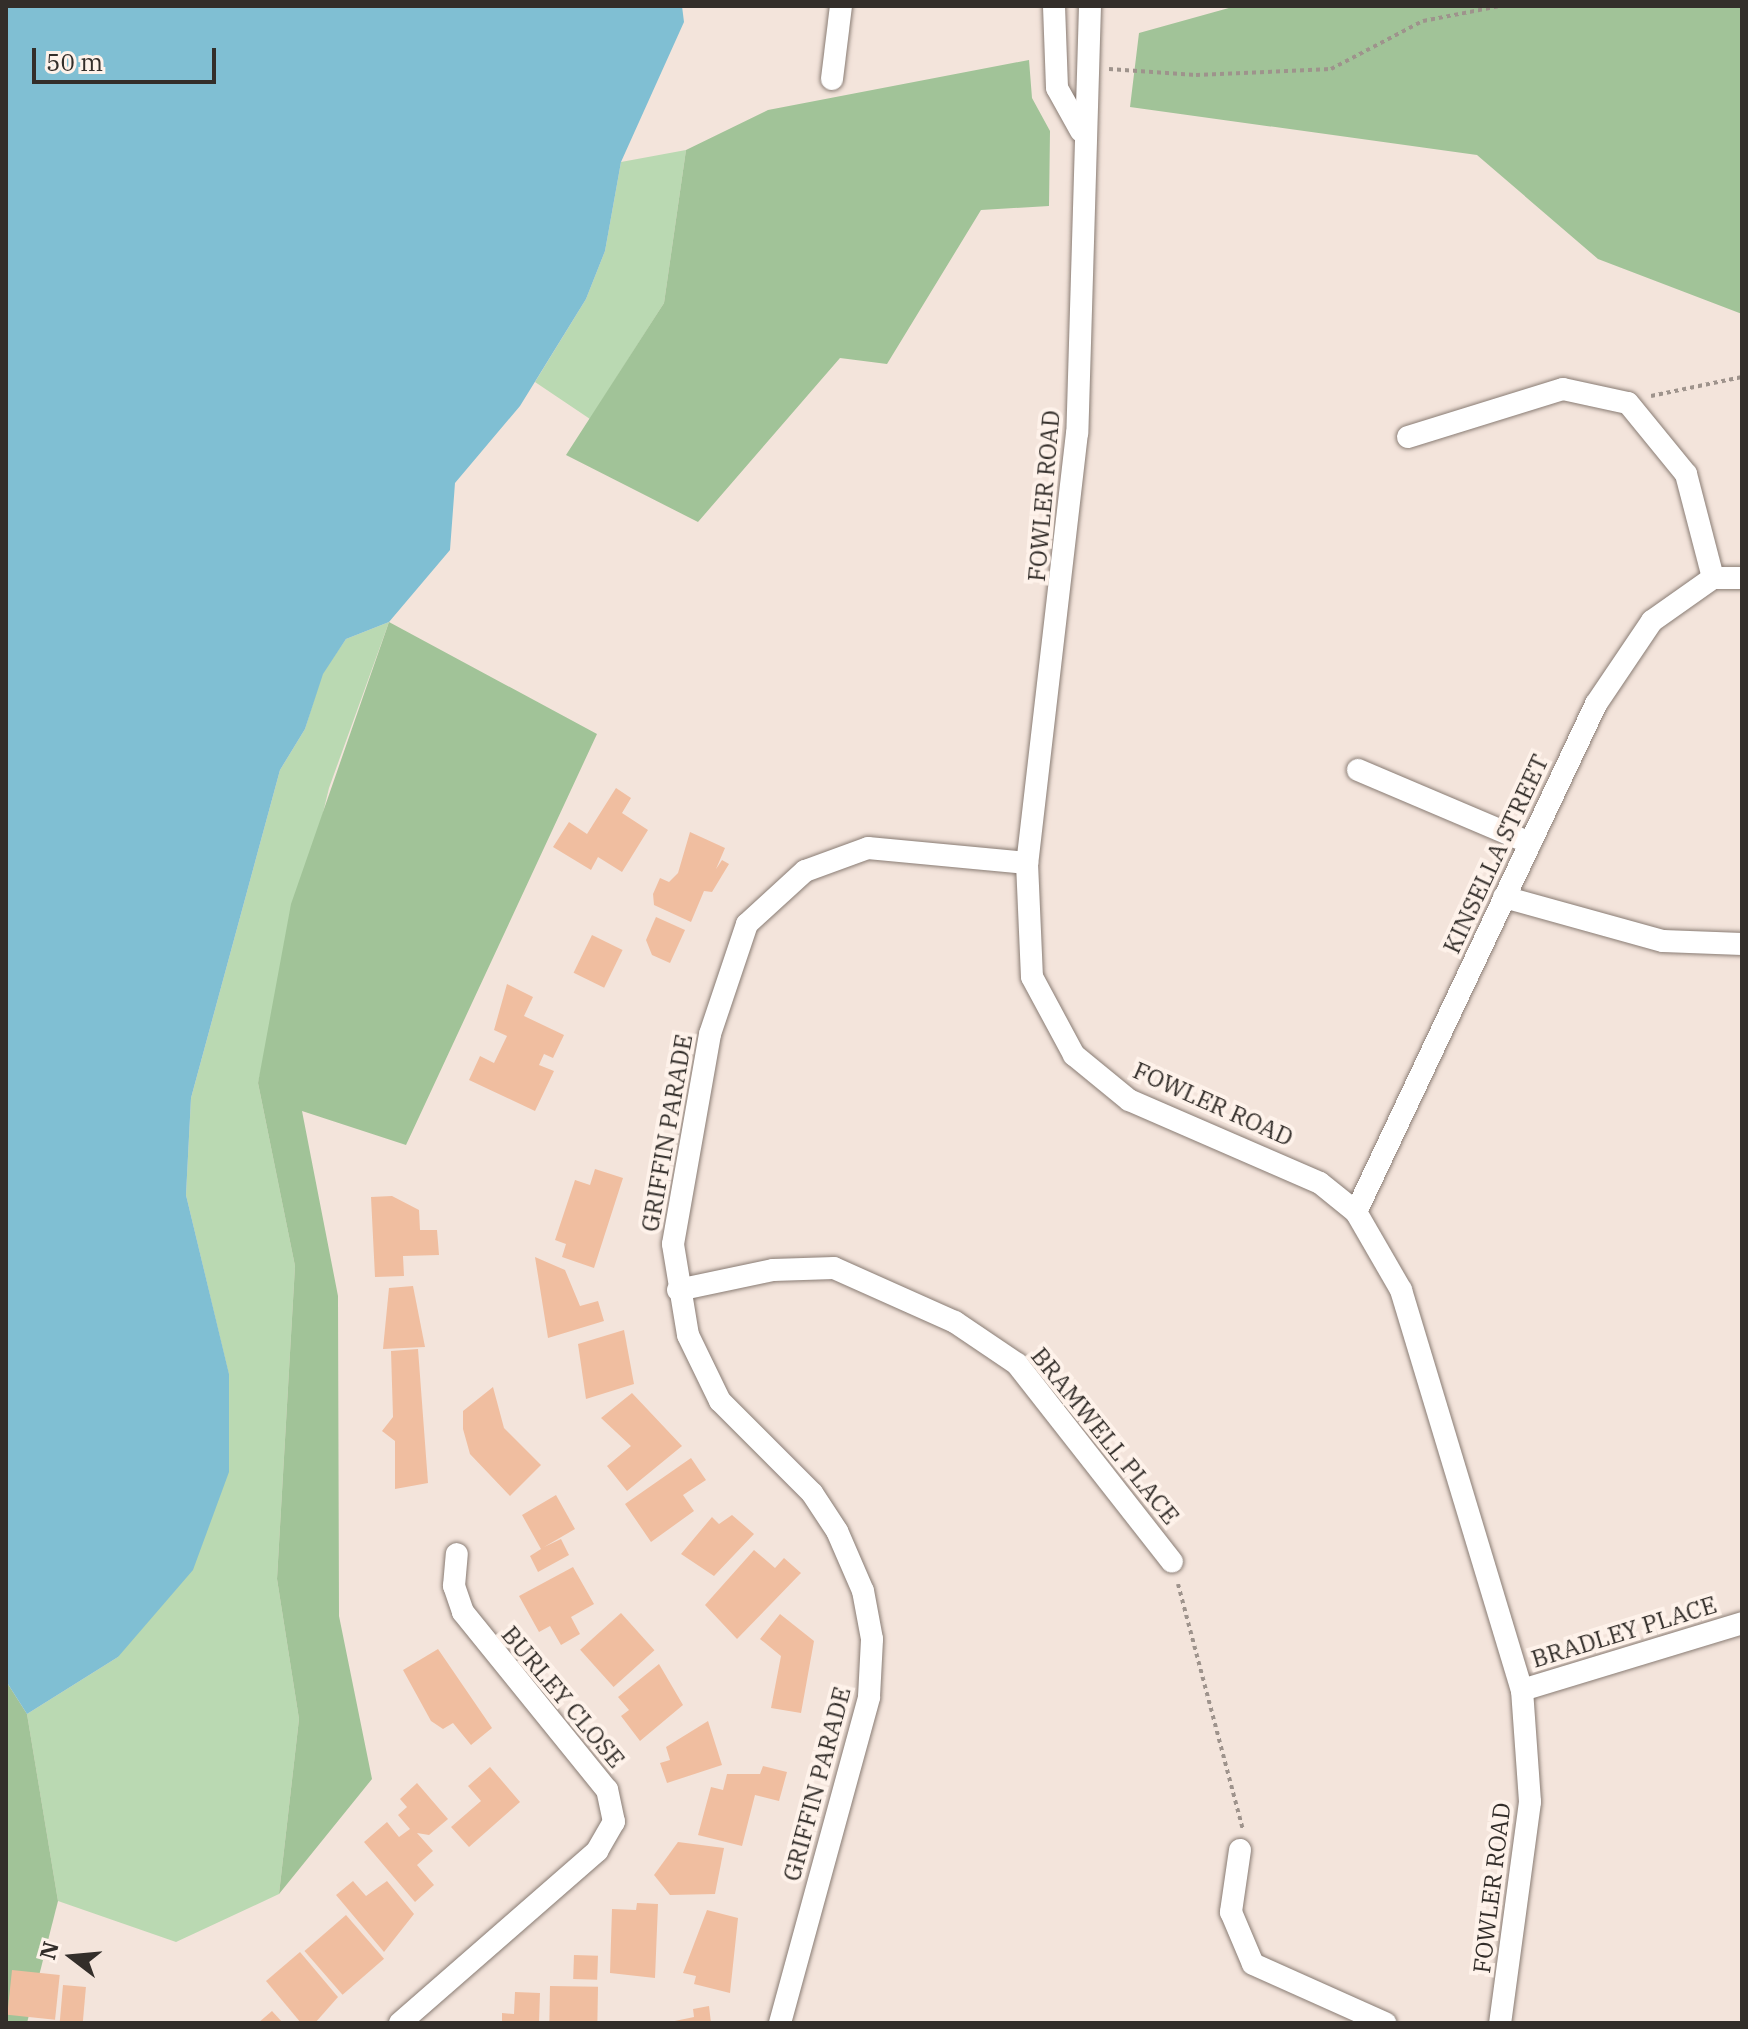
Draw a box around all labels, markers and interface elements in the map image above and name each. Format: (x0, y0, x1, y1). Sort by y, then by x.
scale bar (36, 32, 220, 82)
text: 50 m (46, 46, 103, 78)
street label: FOWLER ROAD (1022, 409, 1066, 583)
street label: KINSELLA STREET (1437, 750, 1555, 958)
street label: GRIFFIN PARADE (635, 1032, 699, 1234)
street label: FOWLER ROAD (1129, 1056, 1297, 1152)
street label: BRAMWELL PLACE (1025, 1342, 1185, 1530)
street label: BRADLEY PLACE (1528, 1590, 1720, 1674)
street label: BURLEY CLOSE (495, 1620, 631, 1774)
street label: GRIFFIN PARADE (777, 1684, 857, 1884)
street label: FOWLER ROAD (1467, 1801, 1517, 1975)
north arrow (32, 1917, 112, 1997)
text: N (32, 1938, 65, 1963)

